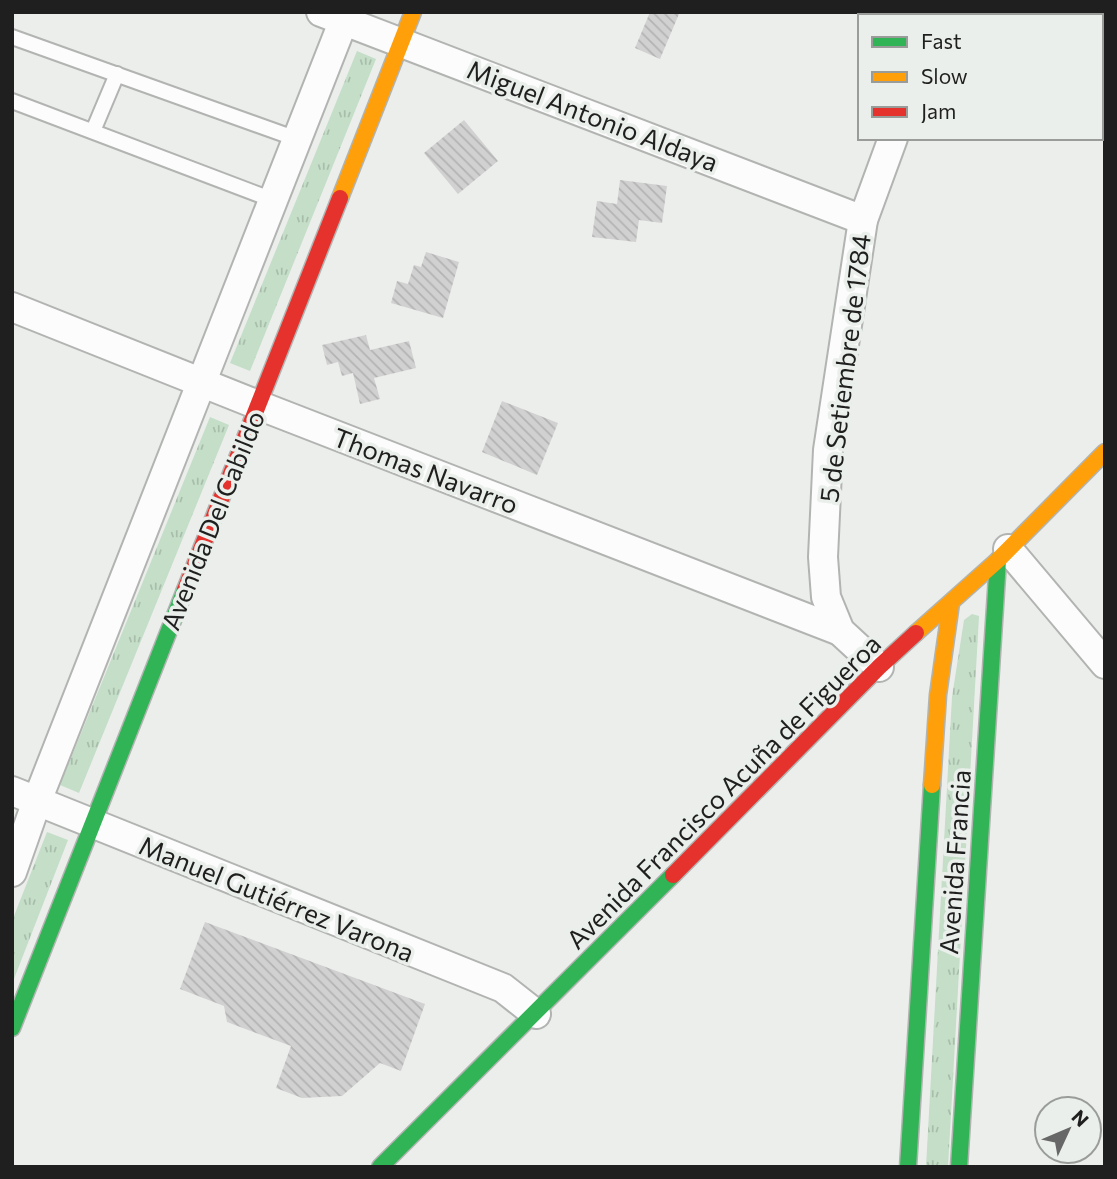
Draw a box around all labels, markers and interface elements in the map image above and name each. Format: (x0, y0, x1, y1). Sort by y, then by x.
legend (858, 14, 1103, 140)
text: Fast (921, 28, 962, 53)
street label: Miguel Antonio Aldaya (463, 53, 723, 177)
text: Slow (921, 63, 968, 88)
text: Jam (921, 98, 956, 123)
street label: 5 de Setiembre de 1784 (812, 232, 876, 504)
street label: Avenida Del Cabildo (154, 406, 270, 634)
street label: Thomas Navarro (329, 420, 523, 520)
street label: Avenida Francisco Acuña de Figueroa (559, 627, 887, 955)
street label: Avenida Francia (932, 769, 976, 955)
street label: Manuel Gutiérrez Varona (135, 829, 419, 967)
north arrow (1033, 1095, 1103, 1165)
text: N (1067, 1105, 1094, 1131)

